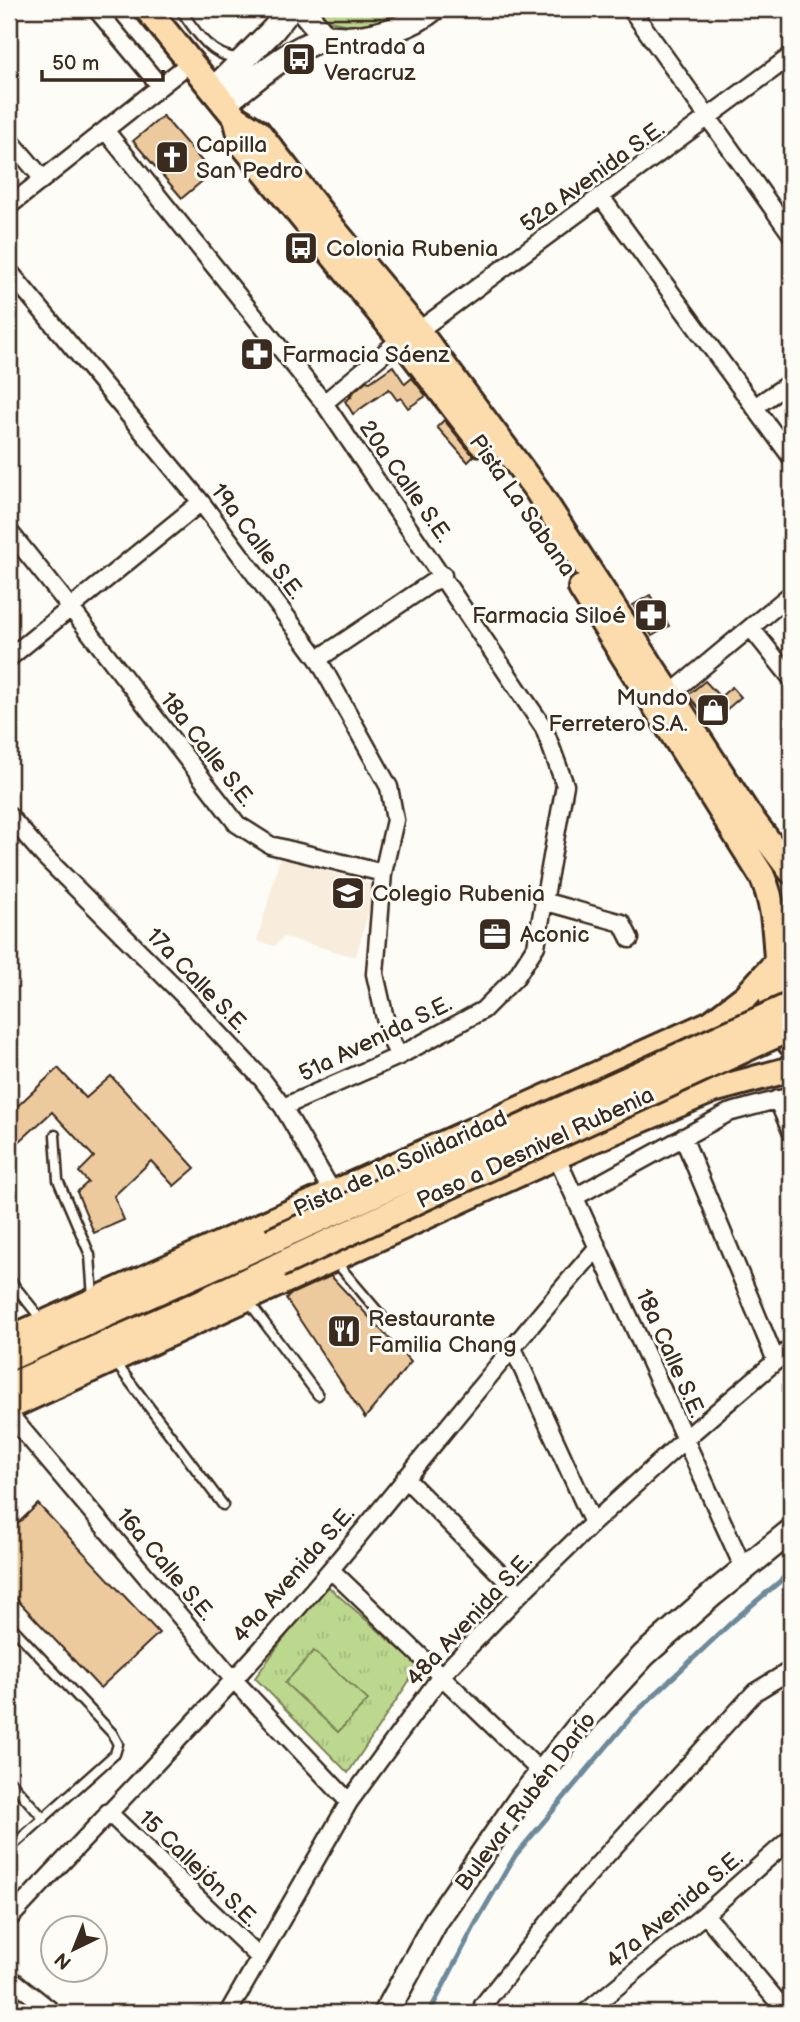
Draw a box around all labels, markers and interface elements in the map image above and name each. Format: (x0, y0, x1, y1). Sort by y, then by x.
place label: Entrada a Veracruz (324, 33, 425, 87)
scale bar (42, 38, 163, 82)
bus stop icon: Entrada a Veracruz (280, 40, 318, 78)
text: 50 m (52, 51, 99, 76)
street label: 52a Avenida S.E. (515, 115, 670, 239)
place label: Capilla San Pedro (196, 131, 303, 185)
church icon: Capilla San Pedro (153, 138, 191, 176)
bus stop icon: Colonia Rubenia (282, 229, 320, 267)
place label: Colonia Rubenia (326, 235, 498, 263)
pharmacy icon: Farmacia Sáenz (238, 335, 276, 373)
place label: Farmacia Sáenz (282, 341, 450, 369)
street label: 20a Calle S.E. (353, 415, 458, 548)
street label: Pista La Sabana (463, 429, 582, 582)
street label: 19a Calle S.E. (205, 478, 310, 605)
pharmacy icon: Farmacia Siloé (632, 596, 670, 634)
place label: Farmacia Siloé (472, 602, 626, 630)
place label: Mundo Ferretero S.A. (548, 684, 688, 738)
street label: 18a Calle S.E. (154, 687, 261, 813)
shop icon: Mundo Ferretero S.A. (694, 691, 732, 729)
school or university icon: Colegio Rubenia (329, 874, 367, 912)
place label: Colegio Rubenia (372, 880, 545, 908)
office icon: Aconic (476, 915, 514, 953)
place label: Aconic (520, 921, 589, 949)
street label: 17a Calle S.E. (140, 922, 255, 1039)
street label: 51a Avenida S.E. (294, 990, 457, 1088)
street label: Paso a Desnivel Rubenia (412, 1081, 658, 1215)
street label: Pista de la Solidaridad (289, 1104, 511, 1224)
street label: 18a Calle S.E. (629, 1285, 711, 1422)
place label: Restaurante Familia Chang (368, 1305, 517, 1359)
restaurant icon: Restaurante Familia Chang (325, 1312, 363, 1350)
street label: 49a Avenida S.E. (227, 1500, 361, 1649)
street label: 16a Calle S.E. (110, 1503, 221, 1627)
street label: 48a Avenida S.E. (401, 1547, 539, 1692)
street label: Bulevar Rubén Darío (449, 1707, 602, 1897)
street label: 15 Callejón S.E. (132, 1804, 264, 1933)
street label: 47a Avenida S.E. (600, 1844, 749, 1975)
north arrow (38, 1913, 108, 1983)
text: N (50, 1947, 76, 1974)

